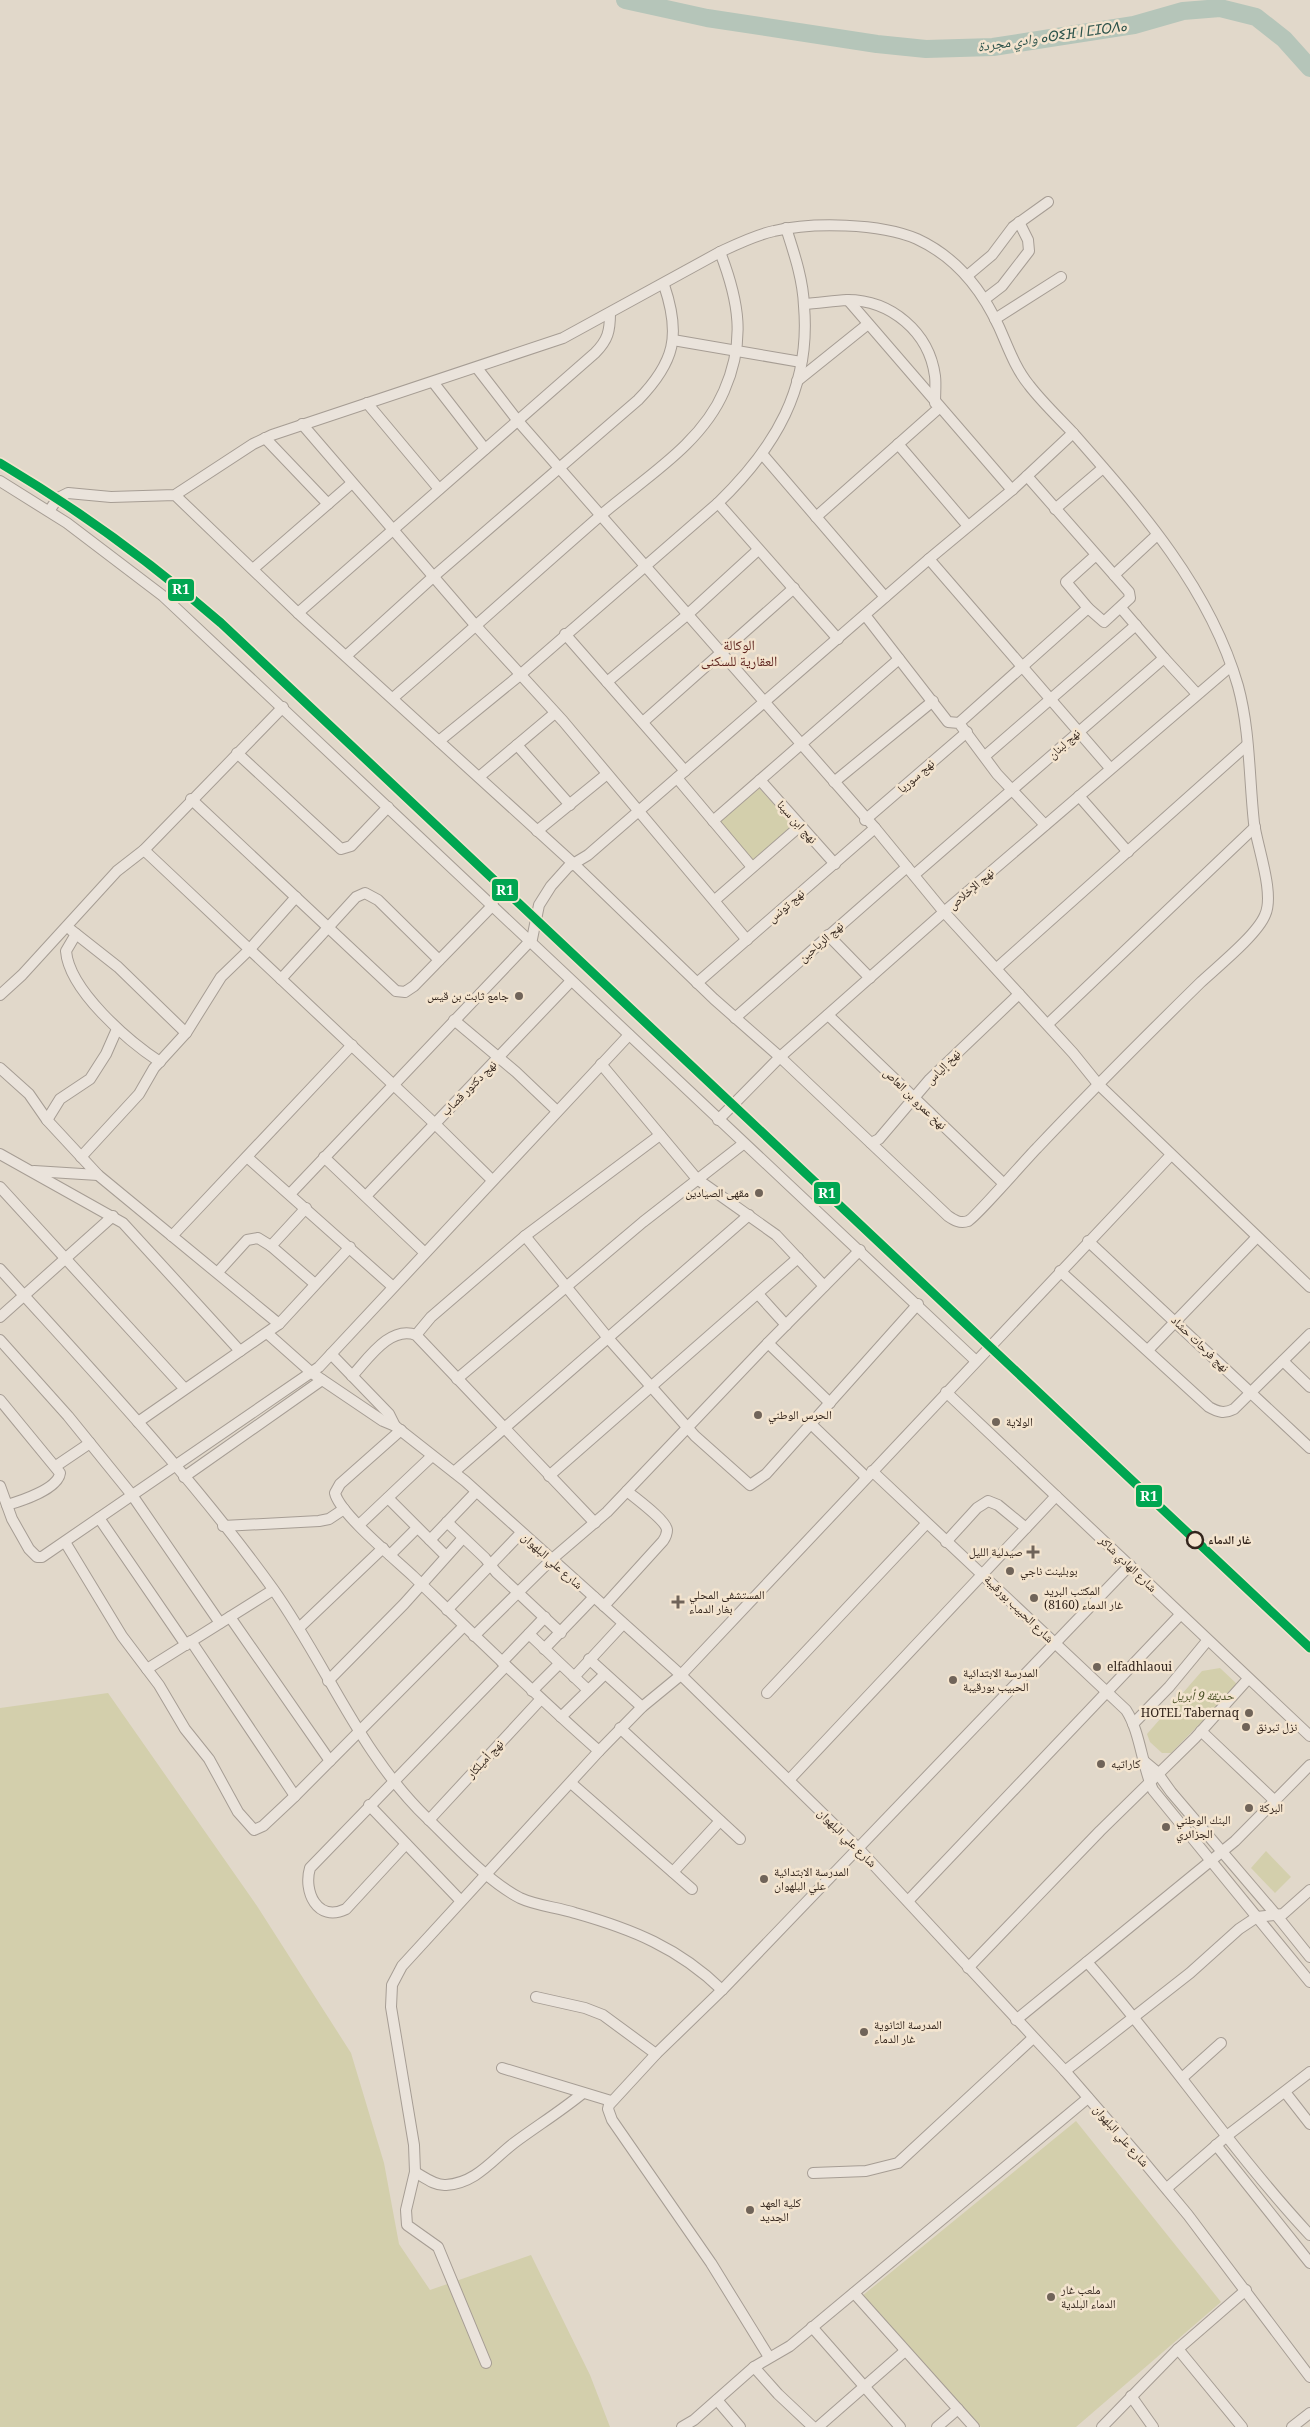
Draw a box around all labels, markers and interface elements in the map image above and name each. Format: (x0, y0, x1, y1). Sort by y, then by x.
water label: وادي مجردة ⴰⵙⵉⴼ ⵏ ⵎⵊⵔⴷⴰ (976, 15, 1130, 60)
line badge: R1 (167, 578, 195, 602)
text: R1 (172, 579, 190, 603)
district label: الوكالة العقارية للسكنى (701, 635, 777, 675)
street label: نهج لبنان (1044, 725, 1086, 766)
street label: نهج سوريا (894, 755, 940, 799)
street label: نهج ابن سينا (770, 796, 821, 850)
street label: نهج الإخلاص (944, 864, 1000, 916)
line badge: R1 (491, 878, 519, 902)
text: R1 (496, 880, 514, 904)
street label: نهج تونس (764, 885, 810, 929)
street label: نهج الرياحين (794, 917, 850, 969)
place label: جامع ثابت بن قیس (427, 987, 509, 1008)
marker: جامع ثابت بن قیس (513, 990, 525, 1002)
street label: نهخ إلياس (921, 1045, 967, 1091)
street label: نهج دكتور قصاب (437, 1056, 503, 1122)
street label: نهخ عمرو بن العاص (877, 1064, 951, 1136)
line badge: R1 (813, 1181, 841, 1205)
text: R1 (818, 1183, 836, 1207)
place label: مقهى الصيادين (685, 1184, 749, 1205)
marker: مقهى الصيادين (753, 1187, 765, 1199)
street label: نهج فرحات حشاد (1165, 1312, 1233, 1379)
place label: الحرس الوطني (768, 1406, 832, 1427)
marker: الحرس الوطني (752, 1409, 764, 1421)
place label: الولاية (1006, 1413, 1033, 1434)
marker: الولاية (990, 1416, 1002, 1428)
line badge: R1 (1135, 1484, 1163, 1508)
text: R1 (1140, 1486, 1158, 1510)
street label: شارع علي البلهوان (515, 1528, 587, 1596)
street label: شارع الهادي شاكر (1092, 1531, 1161, 1598)
marker: غار الدماء (1186, 1531, 1204, 1549)
place label: غار الدماء (1208, 1531, 1251, 1552)
place label: صيدلية الليل (969, 1543, 1023, 1564)
marker: صيدلية الليل (1027, 1546, 1039, 1558)
place label: بوبلينت ناجي (1020, 1562, 1078, 1583)
marker: بوبلينت ناجي (1004, 1565, 1016, 1577)
street label: شارع الحبيب بورقيبة (978, 1571, 1058, 1649)
place label: المكتب البريد غار الدماء (8160) (1044, 1582, 1123, 1617)
place label: المستشفى المحلي بغار الدماء (689, 1586, 765, 1621)
marker: المكتب البريد غار الدماء (8160) (1028, 1592, 1040, 1604)
marker: المستشفى المحلي بغار الدماء (671, 1595, 685, 1609)
place label: elfadhlaoui (1107, 1658, 1172, 1679)
marker: elfadhlaoui (1091, 1661, 1103, 1673)
place label: المدرسة الابتدائية الحبيب بورقيبة (963, 1664, 1038, 1699)
marker: المدرسة الابتدائية الحبيب بورقيبة (947, 1674, 959, 1686)
park label: حديقة 9 أبريل (1172, 1687, 1234, 1708)
place label: HOTEL Tabernaq (1141, 1704, 1240, 1725)
marker: HOTEL Tabernaq (1243, 1707, 1255, 1719)
place label: نزل تبرنق (1256, 1718, 1297, 1739)
marker: نزل تبرنق (1240, 1721, 1252, 1733)
street label: نهج أميلكار (462, 1736, 510, 1785)
place label: كاراتيه (1111, 1755, 1140, 1776)
marker: كاراتيه (1095, 1758, 1107, 1770)
place label: البركة (1259, 1799, 1283, 1820)
marker: البركة (1243, 1802, 1255, 1814)
street label: شارع علي البلهوان (811, 1804, 881, 1874)
place label: البنك الوطني الجزائري (1176, 1811, 1231, 1846)
marker: البنك الوطني الجزائري (1160, 1821, 1172, 1833)
place label: المدرسة الابتدائية علي البلهوان (774, 1863, 849, 1898)
marker: المدرسة الابتدائية علي البلهوان (758, 1873, 770, 1885)
place label: المدرسة الثانوية غار الدماء (874, 2016, 942, 2051)
marker: المدرسة الثانوية غار الدماء (858, 2026, 870, 2038)
street label: شارع علي البلهوان (1087, 2101, 1153, 2173)
place label: كلية العهد الجديد (760, 2194, 801, 2229)
marker: كلية العهد الجديد (744, 2204, 756, 2216)
place label: ملعب غار الدماء البلدية (1060, 2281, 1116, 2316)
marker: ملعب غار الدماء البلدية (1045, 2291, 1057, 2303)

